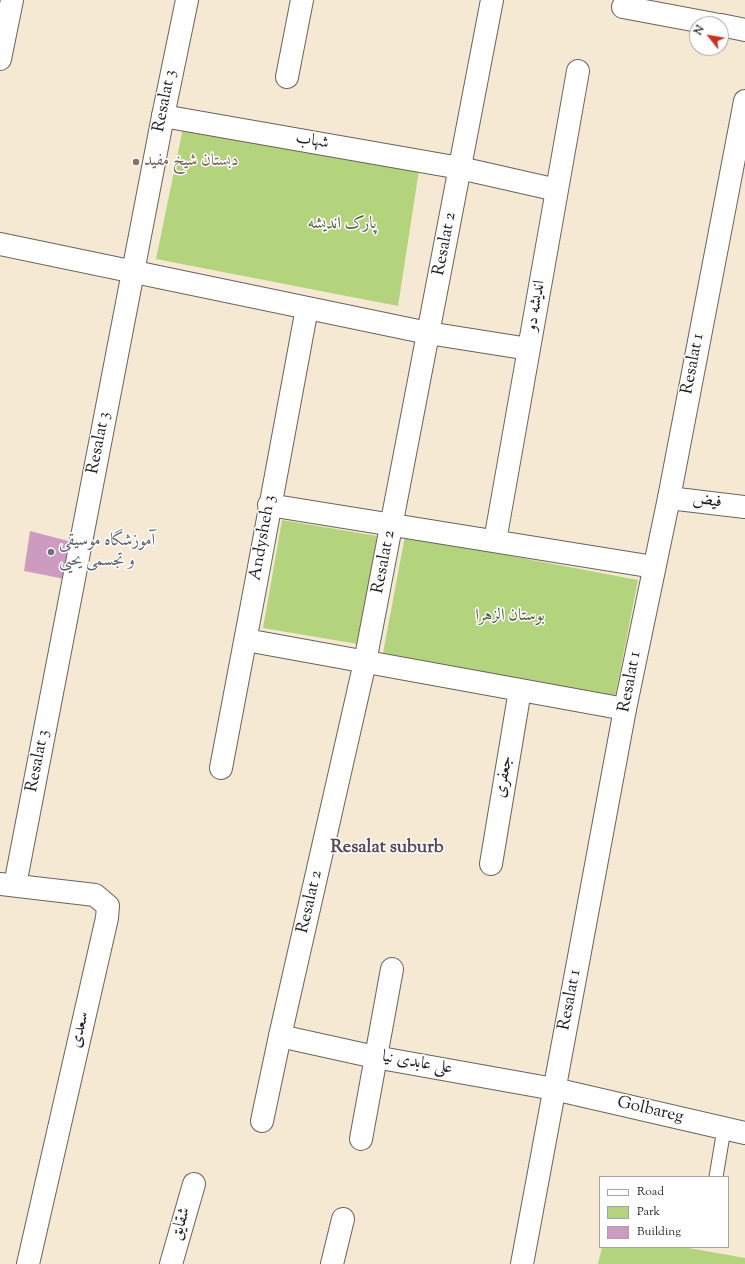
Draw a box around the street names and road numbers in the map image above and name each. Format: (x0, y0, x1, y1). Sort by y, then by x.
street label: Resalat 3 (150, 68, 182, 134)
street label: شهاب (294, 129, 330, 155)
street label: Resalat 2 (430, 211, 462, 277)
street label: اندیشه دو (522, 279, 552, 333)
street label: Resalat 1 (678, 332, 710, 396)
street label: Resalat 3 (84, 410, 116, 476)
street label: فیض (691, 490, 723, 514)
street label: Andysheh 3 (246, 494, 282, 582)
street label: Resalat 2 (369, 529, 401, 595)
street label: Resalat 1 (615, 650, 647, 714)
street label: Resalat 3 (23, 728, 55, 794)
street label: جعفری (491, 754, 519, 800)
street label: Resalat 2 (294, 869, 328, 935)
street label: Resalat 1 (555, 968, 587, 1032)
street label: سعدی (67, 1010, 95, 1050)
street label: علی عابدی نیا (380, 1048, 454, 1080)
street label: Golbareg (615, 1093, 685, 1129)
street label: شقایق (168, 1205, 196, 1243)

